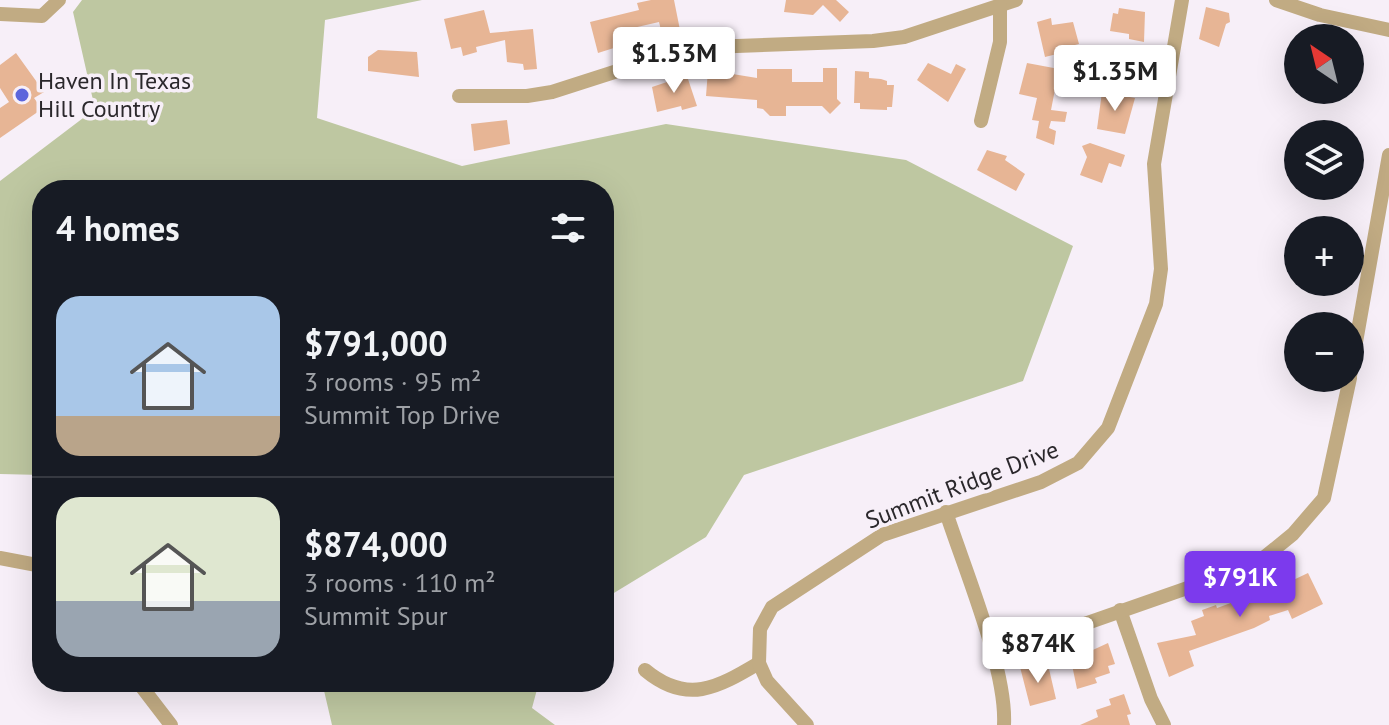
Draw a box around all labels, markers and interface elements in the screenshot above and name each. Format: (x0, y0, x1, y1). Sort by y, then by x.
north arrow (1284, 24, 1364, 104)
map controls (1284, 24, 1364, 392)
pin: $1.53M (609, 27, 739, 95)
text: $1.53M (631, 36, 717, 69)
pin: $1.35M (1050, 45, 1180, 113)
text: $1.35M (1072, 54, 1158, 87)
place label: Haven In Texas Hill Country (38, 65, 191, 124)
marker: Haven In Texas Hill Country (13, 86, 31, 104)
button: layers (1284, 120, 1364, 200)
text: 4 homes (56, 206, 180, 250)
icon: filters (546, 206, 590, 250)
button: + (1284, 216, 1364, 296)
button: − (1284, 312, 1364, 392)
text: $791,000 (304, 321, 448, 365)
icon: home (120, 328, 216, 424)
text: 3 rooms · 95 m² (304, 365, 481, 398)
text: Summit Top Drive (304, 398, 500, 431)
street label: Summit Ridge Drive (861, 433, 1063, 536)
text: $874,000 (304, 522, 448, 566)
icon: home (120, 529, 216, 625)
pin: $791K (1184, 551, 1296, 619)
text: $791K (1202, 560, 1278, 593)
text: 3 rooms · 110 m² (304, 566, 496, 599)
text: Summit Spur (304, 599, 448, 632)
pin: $874K (982, 617, 1094, 685)
text: $874K (1000, 626, 1076, 659)

